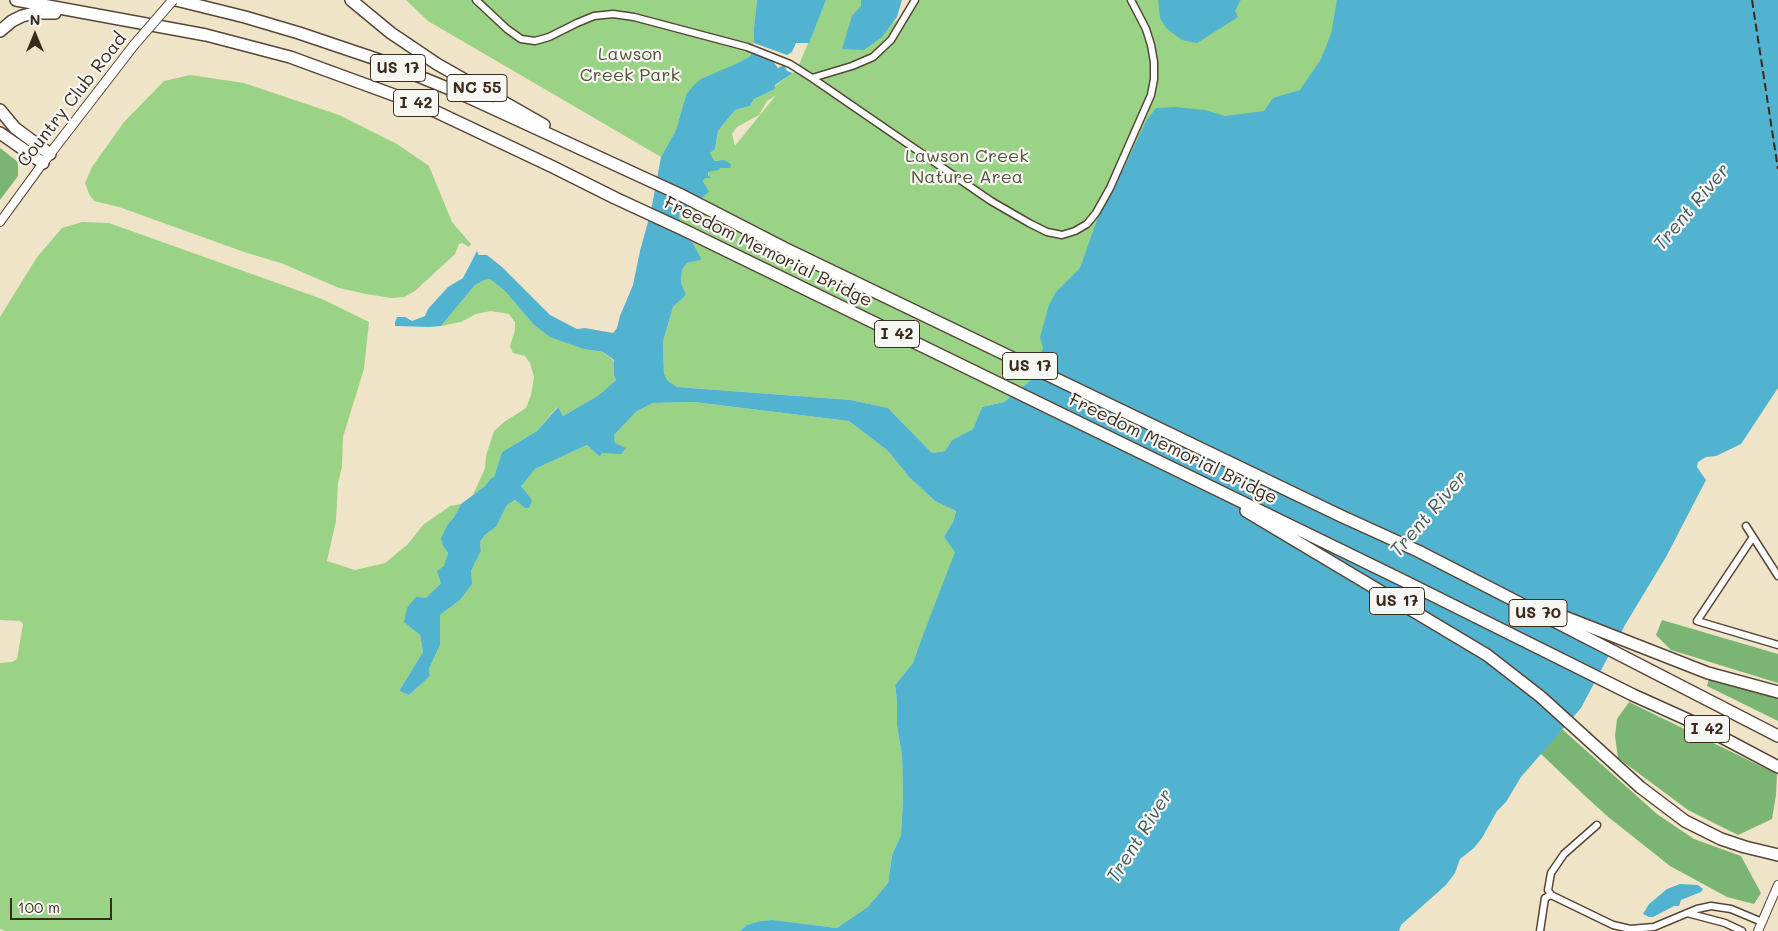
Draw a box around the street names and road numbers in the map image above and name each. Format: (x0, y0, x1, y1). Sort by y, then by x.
street label: Country Club Road (13, 28, 131, 172)
road number: US 17 (370, 54, 426, 82)
road number: NC 55 (447, 75, 507, 102)
road number: I 42 (394, 90, 438, 116)
street label: Freedom Memorial Bridge (660, 192, 876, 312)
road number: I 42 (874, 320, 920, 348)
road number: US 17 (1002, 352, 1058, 380)
street label: Freedom Memorial Bridge (1065, 389, 1281, 509)
road number: US 17 (1370, 588, 1424, 614)
road number: US 70 (1509, 600, 1567, 626)
road number: I 42 (1684, 716, 1730, 742)

